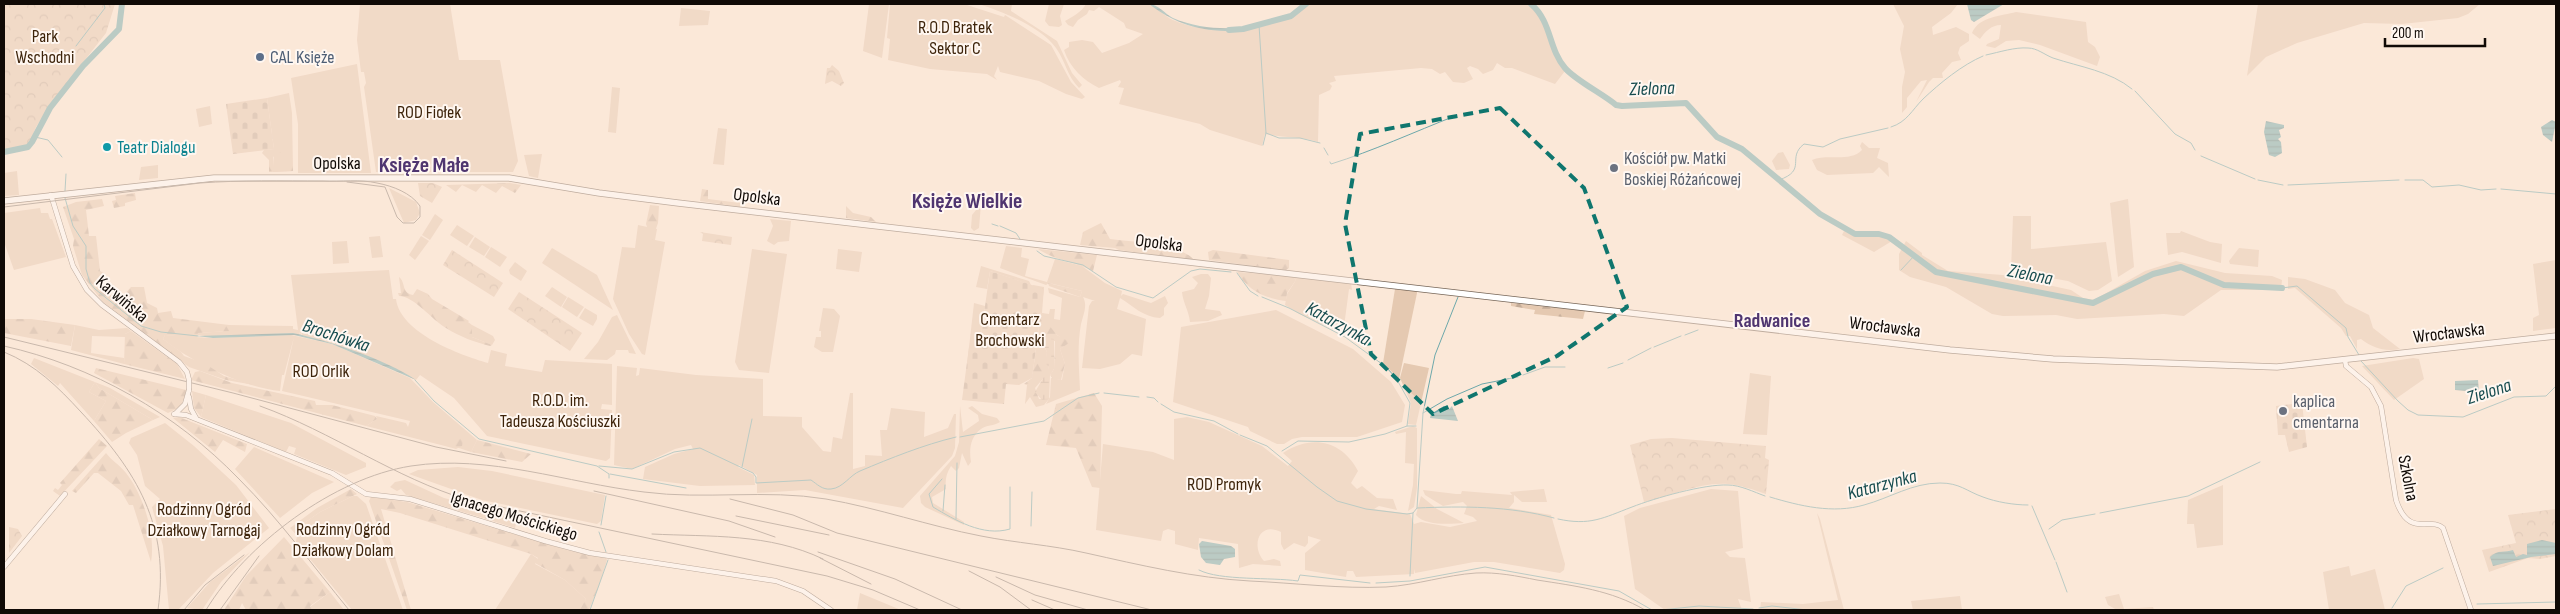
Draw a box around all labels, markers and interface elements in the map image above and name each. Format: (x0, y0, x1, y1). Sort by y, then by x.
scale bar (2385, 15, 2485, 47)
park label: R.O.D Bratek Sektor C (918, 17, 992, 59)
text: 200 m (2392, 24, 2424, 43)
park label: Park Wschodni (16, 26, 74, 68)
place label: CAL Księże (270, 47, 334, 68)
marker: CAL Księże (254, 51, 266, 63)
water label: Zielona (1628, 77, 1675, 101)
park label: ROD Fiołek (397, 102, 461, 123)
place label: Teatr Dialogu (117, 137, 195, 158)
marker: Teatr Dialogu (101, 141, 113, 153)
place label: Kościół pw. Matki Boskiej Różańcowej (1624, 148, 1741, 190)
district label: Księże Małe (379, 152, 469, 179)
street label: Opolska (313, 153, 361, 174)
marker: Kościół pw. Matki Boskiej Różańcowej (1608, 162, 1620, 174)
street label: Opolska (732, 184, 782, 210)
district label: Księże Wielkie (912, 188, 1022, 215)
street label: Opolska (1134, 230, 1184, 256)
water label: Zielona (2005, 259, 2055, 291)
street label: Karwińska (92, 271, 152, 327)
water label: Katarzynka (1301, 297, 1375, 351)
park label: Cmentarz Brochowski (975, 309, 1045, 351)
district label: Radwanice (1734, 309, 1810, 333)
street label: Wrocławska (1848, 312, 1922, 342)
water label: Brochówka (300, 314, 373, 358)
street label: Wrocławska (2412, 318, 2486, 348)
park label: ROD Orlik (293, 361, 350, 382)
water label: Zielona (2463, 374, 2514, 410)
park label: R.O.D. im. Tadeusza Kościuszki (500, 390, 620, 432)
place label: kaplica cmentarna (2293, 391, 2359, 433)
marker: kaplica cmentarna (2277, 405, 2289, 417)
street label: Szkolna (2393, 453, 2423, 503)
water label: Katarzynka (1845, 465, 1919, 505)
park label: ROD Promyk (1187, 474, 1261, 495)
street label: Ignacego Mościckiego (448, 487, 580, 545)
park label: Rodzinny Ogród Działkowy Tarnogaj (147, 499, 261, 541)
park label: Rodzinny Ogród Działkowy Dolam (293, 519, 393, 561)

